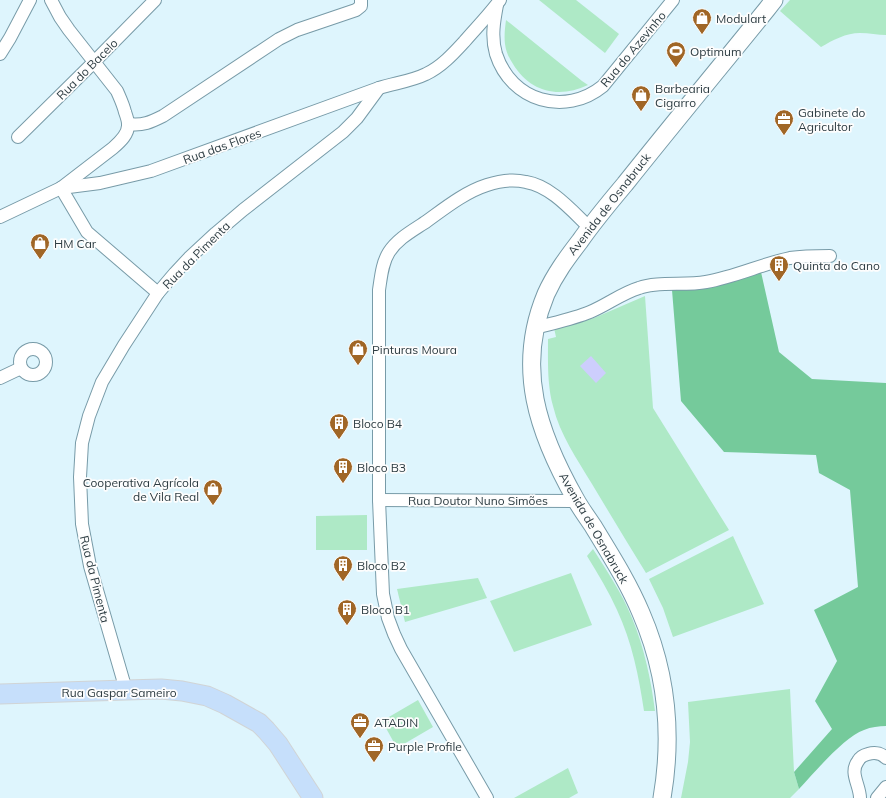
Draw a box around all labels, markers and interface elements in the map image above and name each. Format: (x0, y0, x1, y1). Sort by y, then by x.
shop icon: Modulart (691, 7, 713, 35)
street label: Rua do Azevinho (597, 8, 669, 90)
place label: Modulart (716, 11, 766, 26)
street label: Rua do Bacelo (53, 35, 121, 103)
sports icon: Optimum (665, 40, 687, 68)
place label: Optimum (690, 44, 741, 59)
place label: Barbearia Cigarro (655, 81, 710, 110)
shop icon: Barbearia Cigarro (630, 84, 652, 112)
place label: Gabinete do Agricultor (798, 105, 866, 134)
office icon: Gabinete do Agricultor (773, 108, 795, 136)
street label: Rua das Flores (181, 125, 263, 167)
street label: Avenida de Osnabruck (564, 149, 654, 258)
street label: Rua da Pimenta (159, 218, 233, 292)
shop icon: HM Car (29, 232, 51, 260)
place label: HM Car (54, 236, 97, 251)
building icon: Quinta do Cano (768, 254, 790, 282)
place label: Quinta do Cano (793, 258, 880, 273)
shop icon: Pinturas Moura (347, 338, 369, 366)
place label: Pinturas Moura (372, 342, 457, 357)
building icon: Bloco B4 (328, 412, 350, 440)
place label: Bloco B4 (353, 416, 402, 431)
building icon: Bloco B3 (332, 456, 354, 484)
place label: Bloco B3 (357, 460, 406, 475)
street label: Avenida de Osnabruck (556, 470, 632, 587)
place label: Cooperativa Agrícola de Vila Real (83, 475, 199, 504)
shop icon: Cooperativa Agrícola de Vila Real (202, 478, 224, 506)
street label: Rua Doutor Nuno Simões (408, 493, 548, 508)
street label: Rua da Pimenta (77, 534, 113, 624)
building icon: Bloco B2 (332, 554, 354, 582)
place label: Bloco B2 (357, 558, 406, 573)
building icon: Bloco B1 (336, 598, 358, 626)
place label: Bloco B1 (361, 602, 410, 617)
street label: Rua Gaspar Sameiro (61, 685, 177, 700)
office icon: ATADIN (349, 711, 371, 739)
place label: ATADIN (374, 715, 418, 730)
office icon: Purple Profile (363, 735, 385, 763)
place label: Purple Profile (388, 739, 462, 754)

